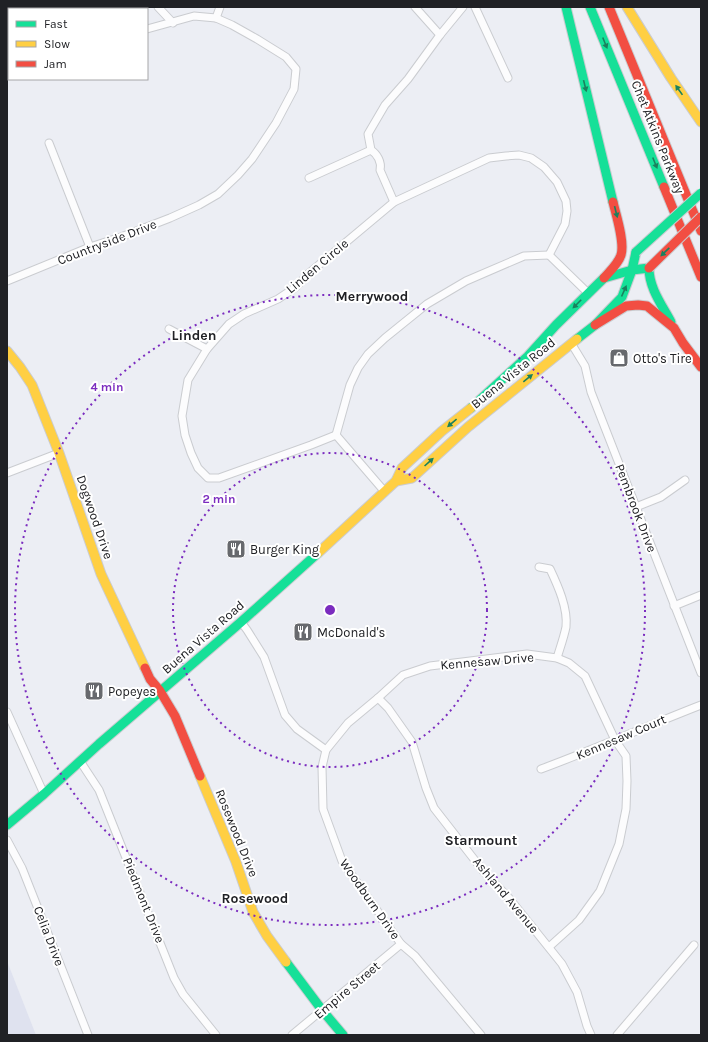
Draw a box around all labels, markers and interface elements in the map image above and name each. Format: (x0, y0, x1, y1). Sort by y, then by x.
legend (8, 8, 148, 80)
text: Fast (44, 17, 68, 31)
text: Slow (44, 37, 70, 51)
one-way arrow (603, 38, 609, 50)
text: Jam (44, 57, 67, 71)
street label: Chet Atkins Parkway (628, 78, 688, 196)
one-way arrow (583, 80, 589, 92)
one-way arrow (675, 84, 683, 95)
one-way arrow (652, 158, 658, 170)
one-way arrow (613, 206, 619, 218)
street label: Countryside Drive (55, 216, 159, 268)
street label: Linden Circle (283, 235, 351, 296)
one-way arrow (660, 247, 670, 257)
one-way arrow (621, 285, 627, 297)
district label: Merrywood (336, 288, 408, 305)
one-way arrow (572, 299, 582, 309)
district label: Linden (172, 327, 216, 344)
street label: Buena Vista Road (468, 335, 558, 411)
shop icon: Otto's Tire (608, 347, 630, 369)
place label: Otto's Tire (633, 351, 692, 366)
one-way arrow (522, 373, 533, 382)
text: 4 min (91, 380, 123, 394)
one-way arrow (447, 418, 458, 427)
one-way arrow (424, 458, 434, 467)
street label: Pembrook Drive (612, 462, 660, 555)
street label: Dogwood Drive (74, 473, 116, 561)
text: 2 min (202, 492, 236, 506)
restaurant icon: Burger King (225, 538, 247, 560)
place label: Burger King (250, 542, 320, 557)
street label: Buena Vista Road (159, 597, 247, 677)
centre of rings (323, 603, 337, 617)
restaurant icon: McDonald's (292, 621, 314, 643)
place label: McDonald's (317, 625, 386, 640)
street label: Kennesaw Drive (440, 649, 535, 673)
restaurant icon: Popeyes (83, 680, 105, 702)
place label: Popeyes (108, 684, 156, 699)
street label: Kennesaw Court (574, 711, 668, 763)
street label: Rosewood Drive (213, 787, 262, 879)
district label: Starmount (445, 832, 518, 849)
street label: Ashland Avenue (470, 854, 542, 936)
street label: Piedmont Drive (120, 855, 168, 945)
street label: Woodburn Drive (337, 856, 403, 942)
district label: Rosewood (222, 890, 288, 907)
street label: Celia Drive (31, 904, 67, 968)
street label: Empire Street (311, 958, 383, 1022)

